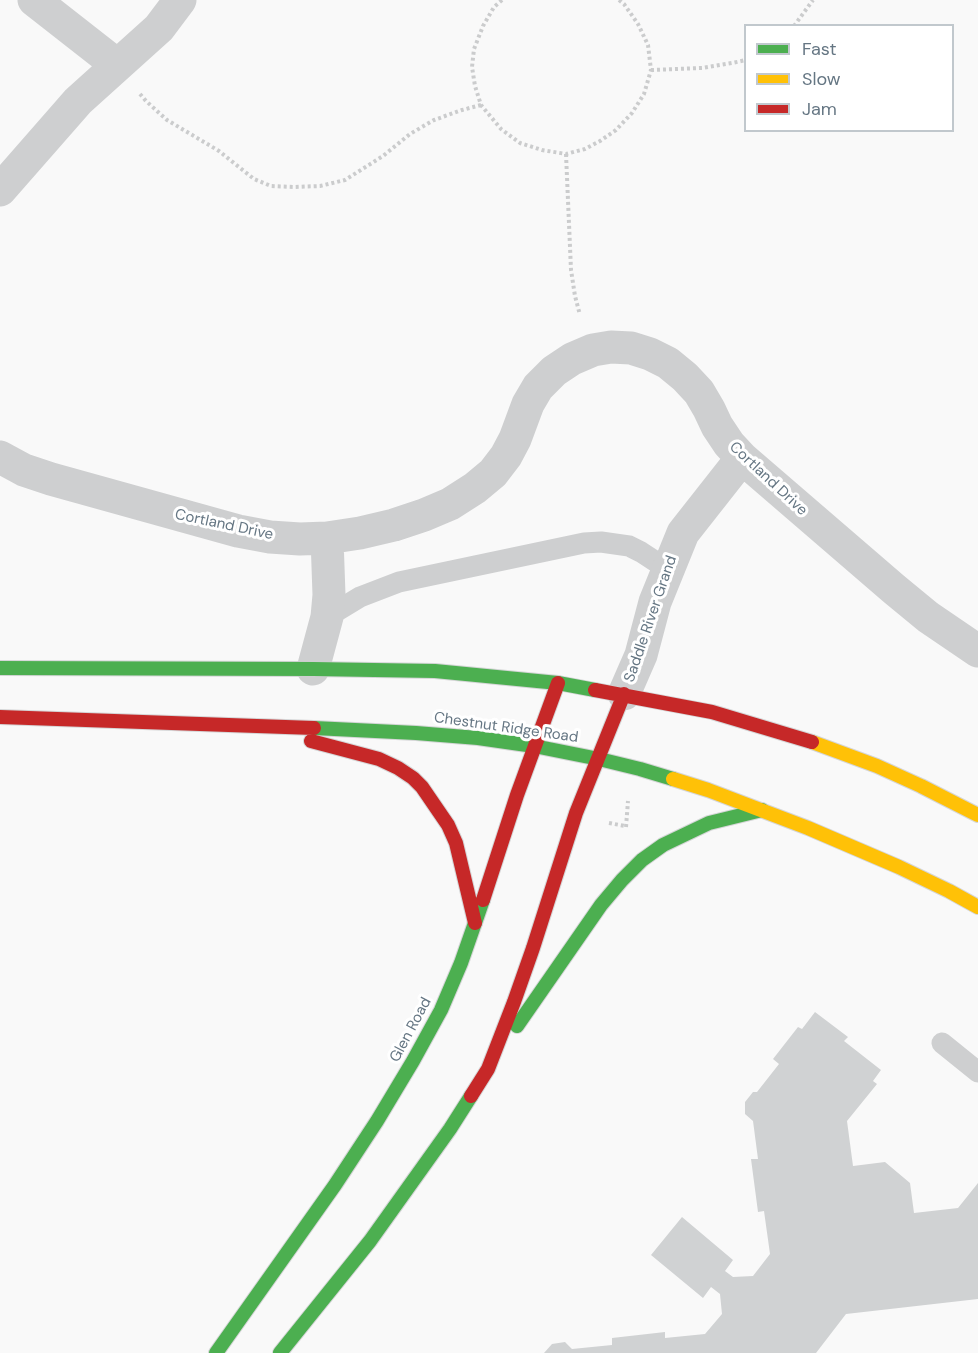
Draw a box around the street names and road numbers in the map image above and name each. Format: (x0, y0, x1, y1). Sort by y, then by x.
street label: Cortland Drive (725, 438, 811, 520)
street label: Cortland Drive (173, 506, 275, 544)
street label: Saddle River Grand (621, 553, 681, 685)
street label: Chestnut Ridge Road (433, 709, 579, 747)
street label: Glen Road (386, 995, 436, 1065)

